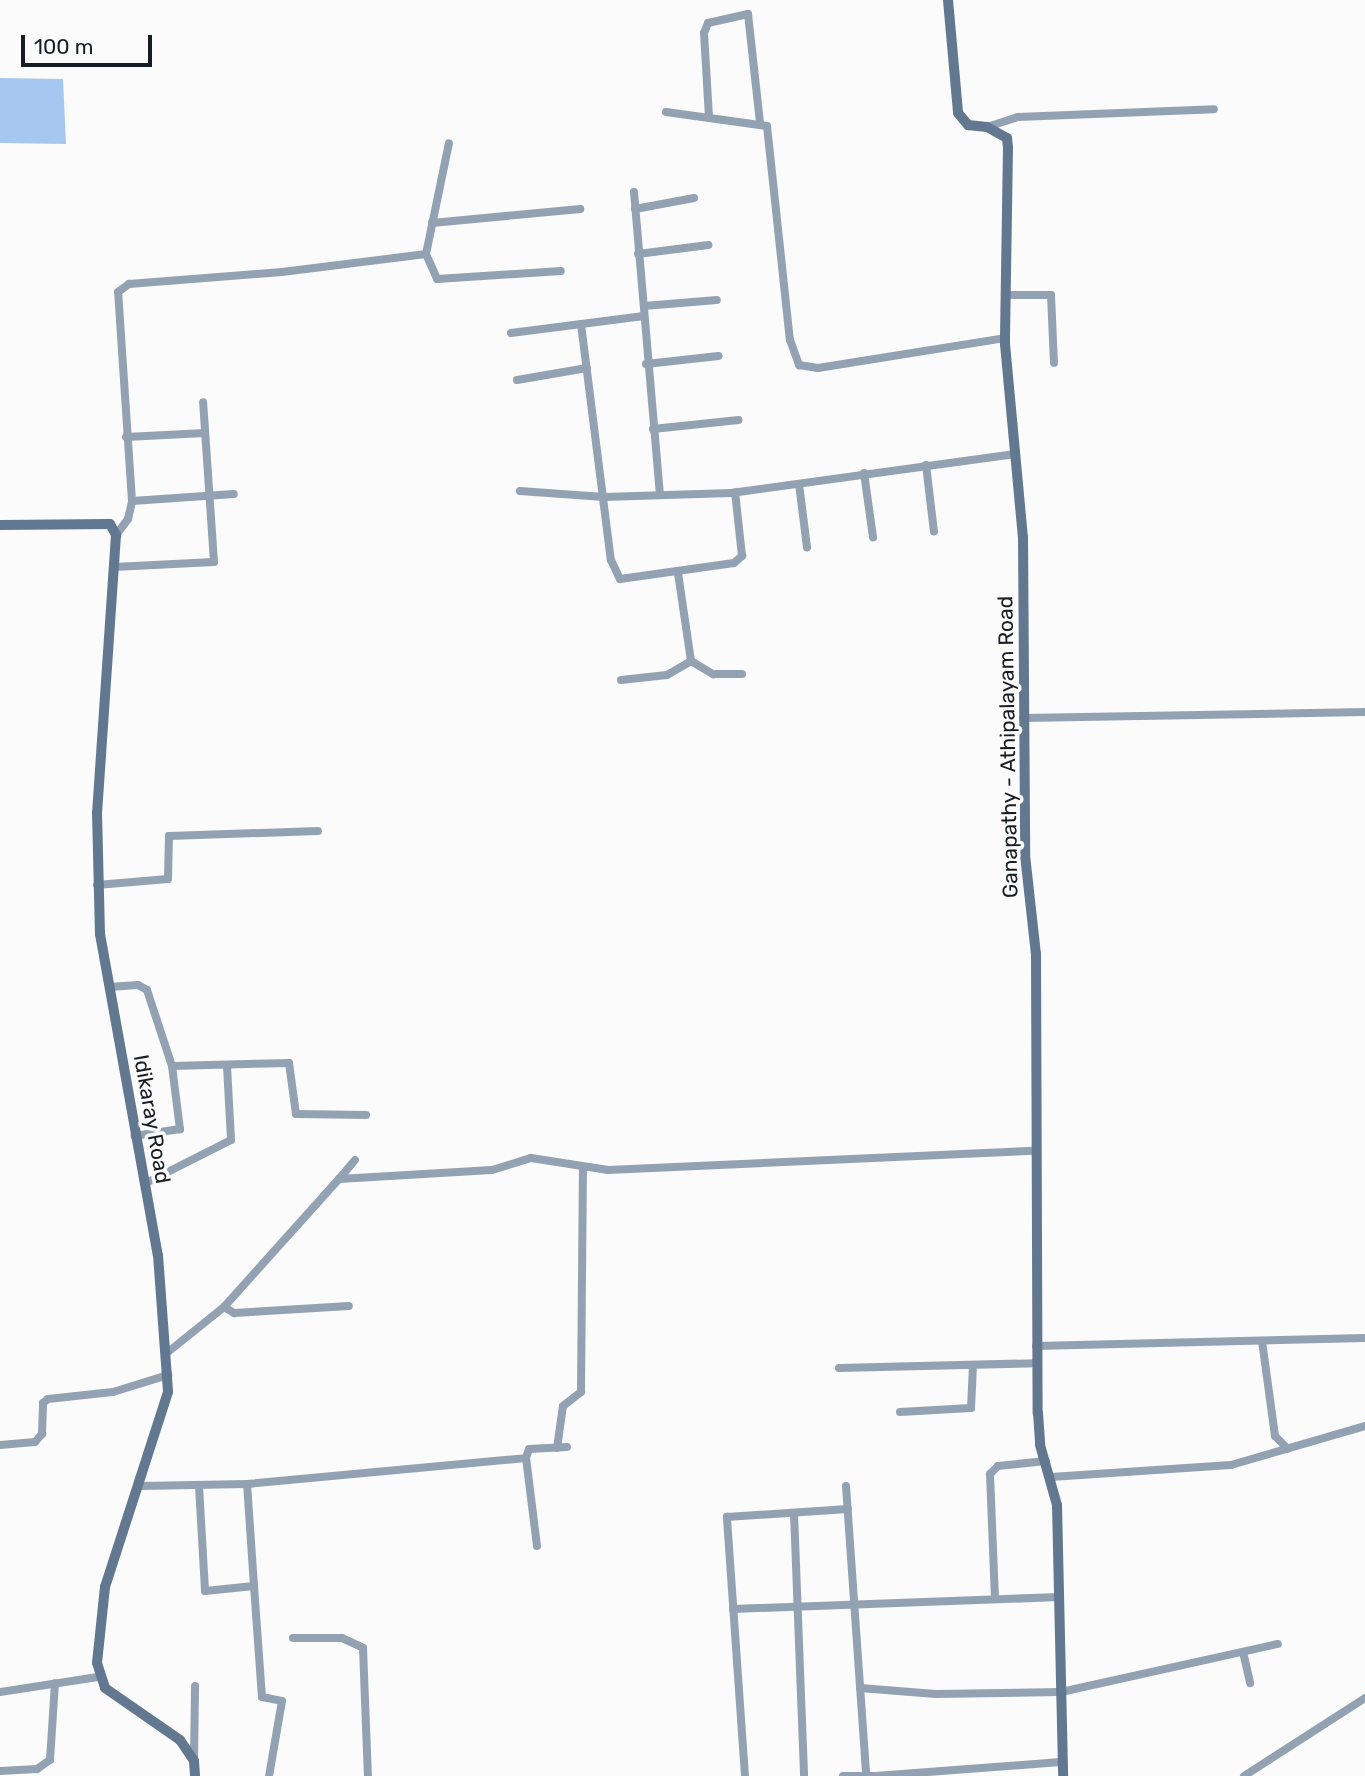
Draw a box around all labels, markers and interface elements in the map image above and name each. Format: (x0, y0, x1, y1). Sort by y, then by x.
scale bar (24, 21, 156, 65)
text: 100 m (34, 34, 93, 59)
street label: Ganapathy - Athipalayam Road (993, 595, 1023, 899)
street label: Idikaray Road (128, 1052, 176, 1186)

